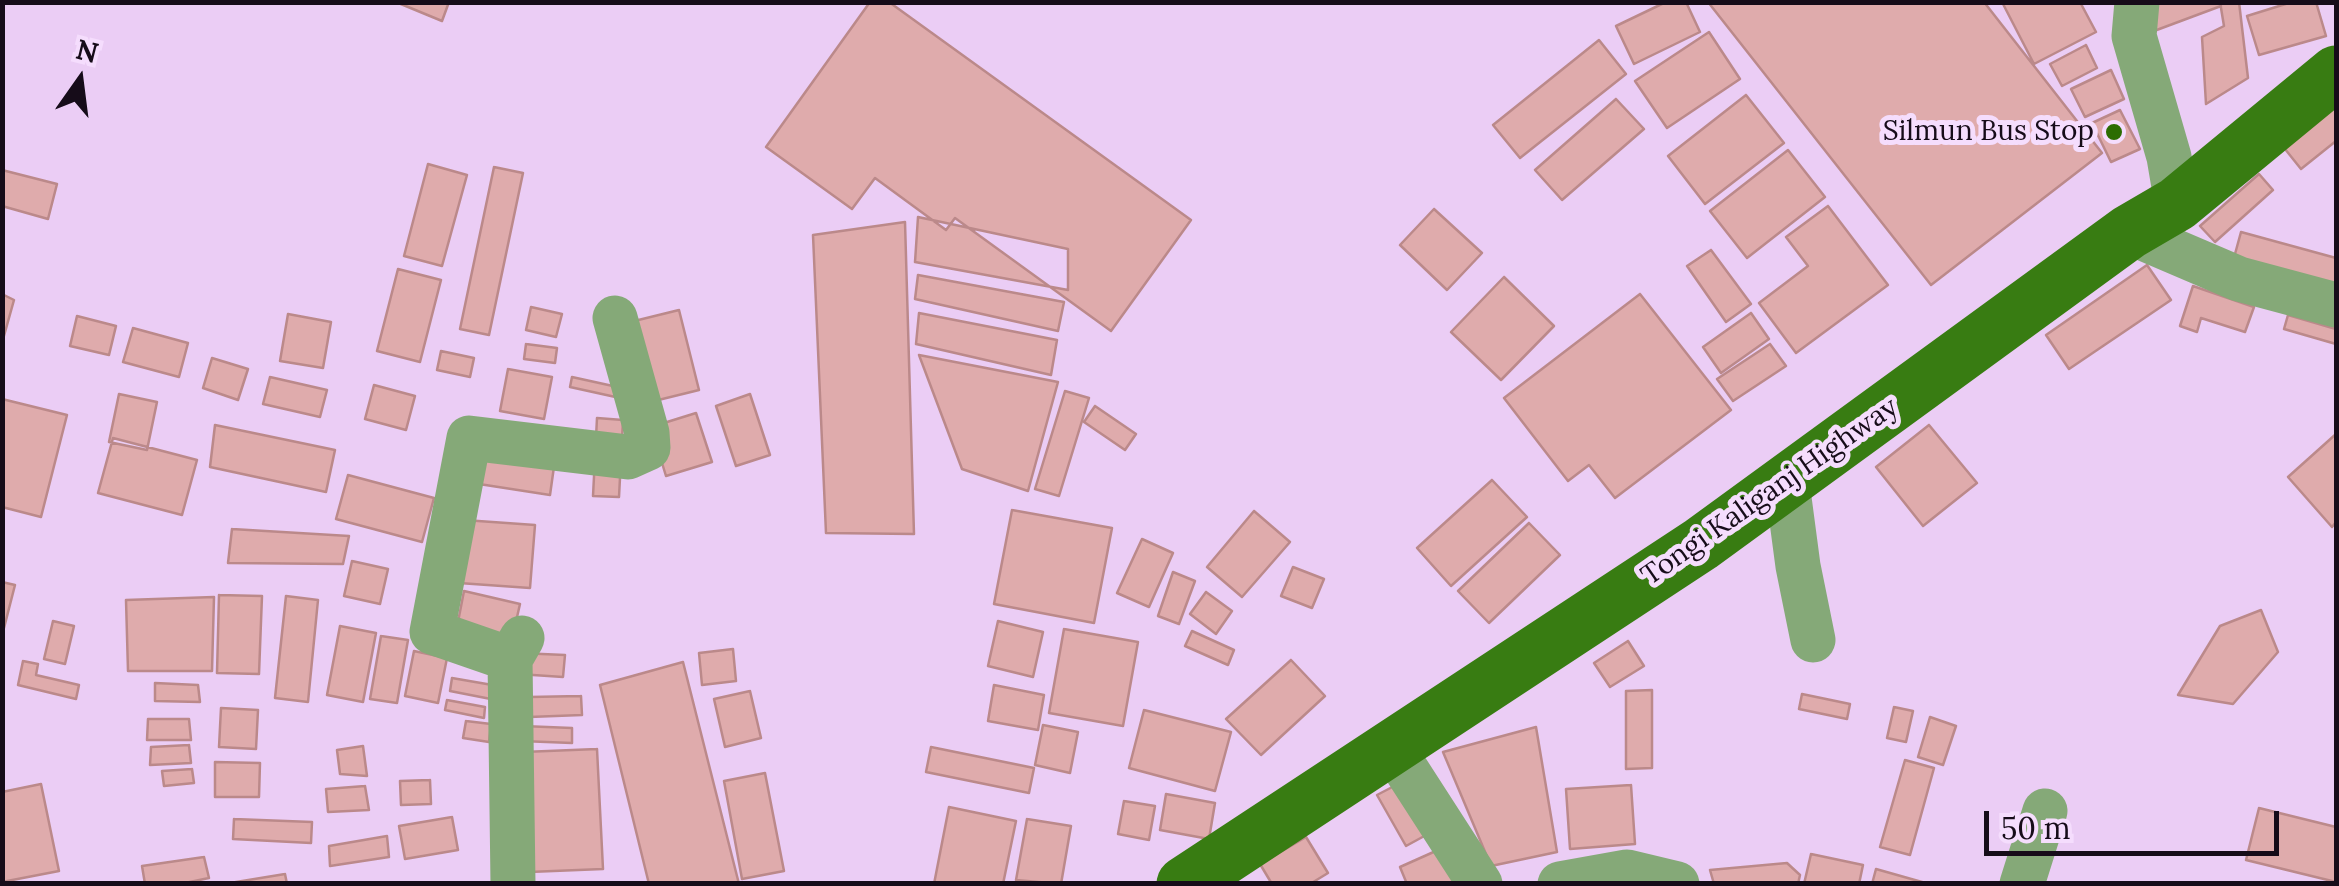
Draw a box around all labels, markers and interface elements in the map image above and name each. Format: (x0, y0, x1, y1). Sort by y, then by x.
north arrow (30, 30, 130, 130)
text: N (72, 31, 102, 71)
place label: Silmun Bus Stop (1883, 115, 2094, 149)
marker: Silmun Bus Stop (2103, 121, 2125, 143)
street label: Tongi Kaliganj Highway (1635, 391, 1905, 593)
scale bar (1989, 791, 2284, 853)
text: 50 m (2001, 809, 2071, 847)

